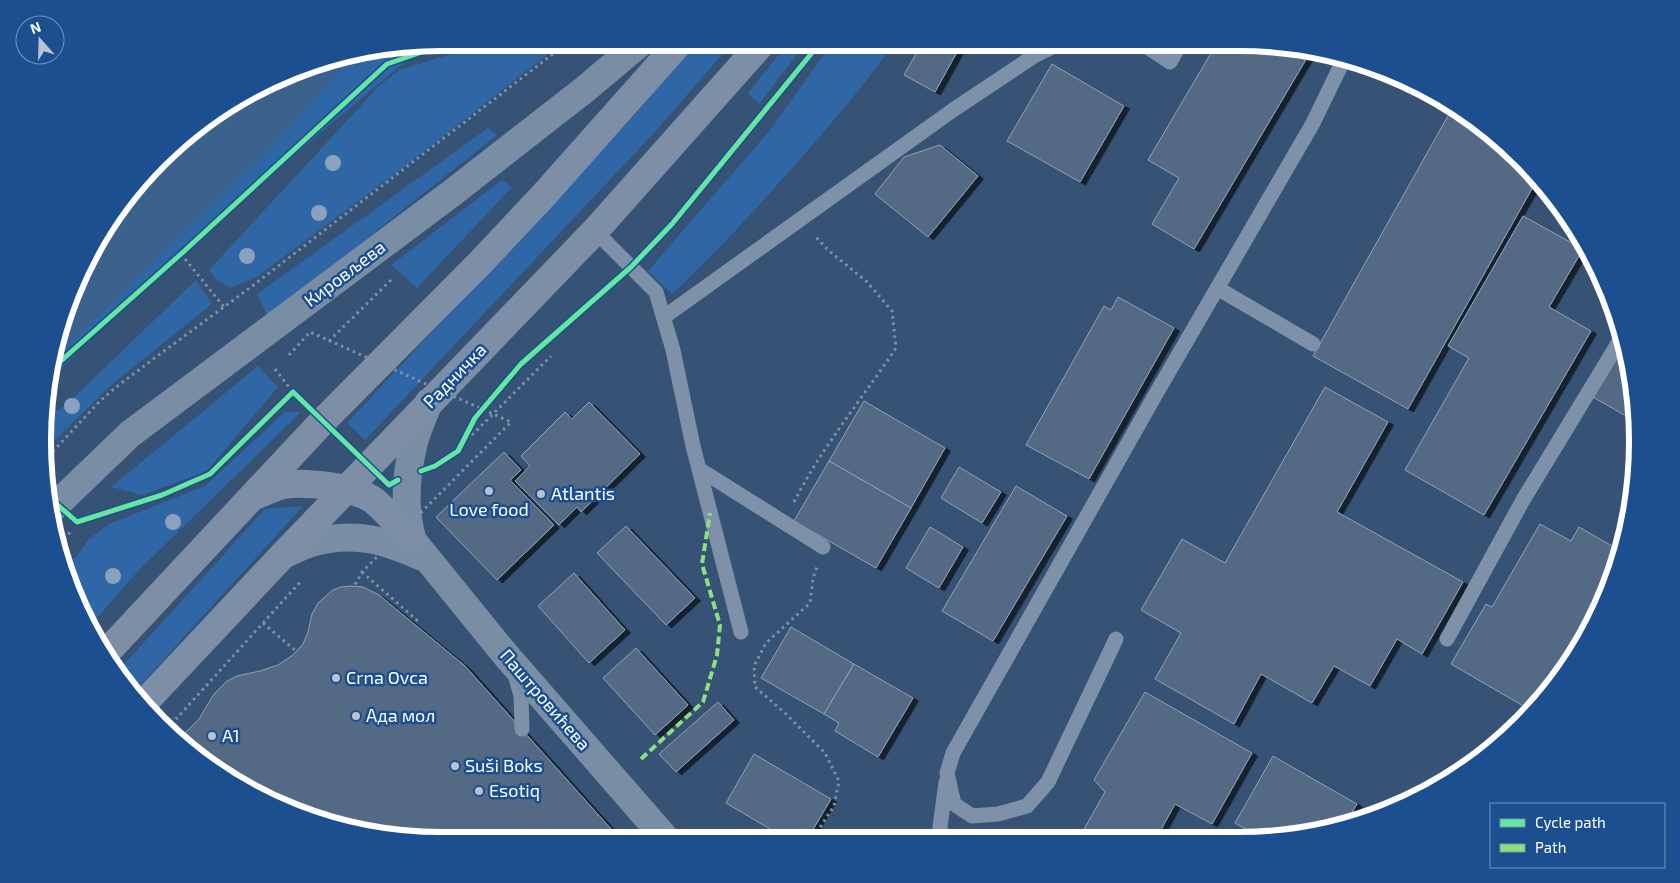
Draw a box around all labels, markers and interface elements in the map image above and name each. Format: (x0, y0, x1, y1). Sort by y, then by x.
north arrow (15, 15, 65, 65)
text: N (28, 18, 43, 37)
street label: Кировљева (299, 235, 389, 311)
street label: Радничка (418, 338, 490, 412)
place label: Atlantis (551, 482, 615, 504)
marker: Love food (483, 485, 495, 497)
marker: Atlantis (535, 488, 547, 500)
place label: Love food (449, 498, 529, 520)
street label: Паштровићева (496, 644, 596, 754)
place label: Crna Ovca (346, 666, 428, 688)
marker: Crna Ovca (330, 672, 342, 684)
place label: Ада мол (366, 704, 435, 726)
marker: Ада мол (350, 710, 362, 722)
place label: A1 (222, 724, 240, 746)
marker: A1 (206, 730, 218, 742)
place label: Suši Boks (465, 754, 543, 776)
marker: Suši Boks (449, 760, 461, 772)
place label: Esotiq (489, 779, 540, 801)
marker: Esotiq (473, 785, 485, 797)
legend (1490, 803, 1665, 868)
text: Cycle path (1535, 813, 1606, 831)
text: Path (1535, 838, 1566, 856)

